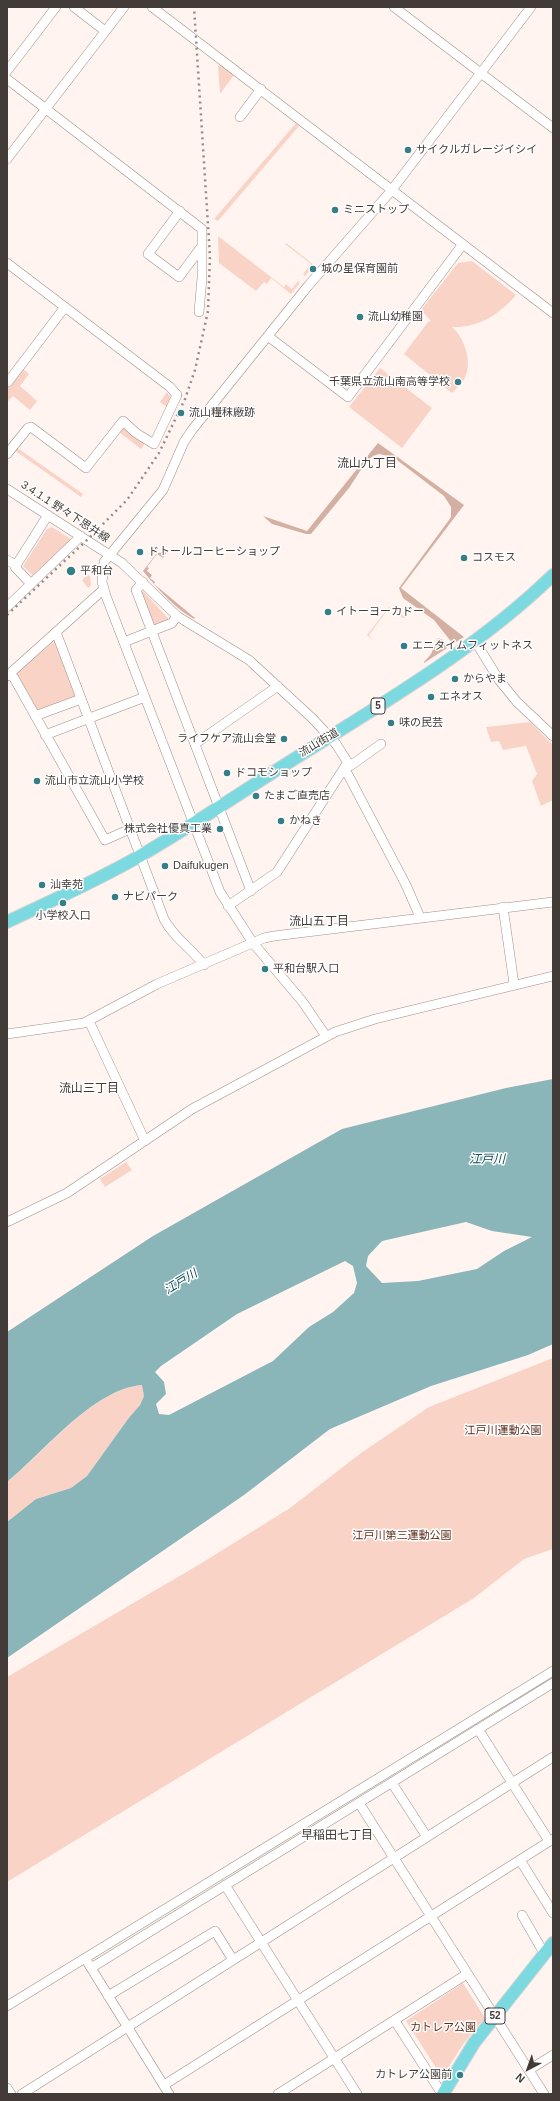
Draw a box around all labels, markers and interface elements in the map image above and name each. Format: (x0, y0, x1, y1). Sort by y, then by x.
place label: サイクルガレージイシイ (416, 143, 537, 157)
marker: サイクルガレージイシイ (403, 145, 413, 155)
place label: ミニストップ (343, 203, 409, 217)
marker: ミニストップ (330, 205, 340, 215)
place label: 城の星保育園前 (321, 262, 398, 276)
marker: 城の星保育園前 (308, 264, 318, 274)
place label: 流山幼稚園 (368, 310, 423, 324)
marker: 流山幼稚園 (355, 312, 365, 322)
place label: 千葉県立流山南高等学校 (329, 375, 450, 389)
marker: 千葉県立流山南高等学校 (453, 377, 463, 387)
place label: 流山糧秣廠跡 (189, 406, 255, 420)
marker: 流山糧秣廠跡 (176, 408, 186, 418)
district label: 流山九丁目 (337, 457, 397, 471)
street label: 3.4.1.1 野々下思井線 (18, 478, 112, 546)
place label: ドトールコーヒーショップ (148, 545, 280, 559)
marker: ドトールコーヒーショップ (135, 547, 145, 557)
place label: コスモス (472, 551, 516, 565)
marker: コスモス (459, 553, 469, 563)
place label: 平和台 (80, 564, 113, 578)
marker: 平和台 (65, 565, 77, 577)
place label: イトーヨーカドー (336, 605, 424, 619)
marker: イトーヨーカドー (323, 607, 333, 617)
place label: エニタイムフィットネス (412, 639, 533, 653)
marker: エニタイムフィットネス (399, 641, 409, 651)
place label: からやま (463, 672, 507, 686)
marker: からやま (450, 674, 460, 684)
place label: エネオス (439, 690, 483, 704)
marker: エネオス (426, 692, 436, 702)
road number: 5 (371, 698, 385, 714)
place label: 味の民芸 (399, 716, 443, 730)
marker: 味の民芸 (386, 718, 396, 728)
street label: 流山街道 (297, 726, 341, 760)
place label: ライフケア流山会堂 (177, 732, 276, 746)
marker: ライフケア流山会堂 (279, 734, 289, 744)
place label: ドコモショップ (235, 766, 312, 780)
marker: ドコモショップ (222, 768, 232, 778)
place label: 流山市立流山小学校 (45, 774, 144, 788)
marker: 流山市立流山小学校 (32, 776, 42, 786)
place label: たまご直売店 (264, 789, 330, 803)
marker: たまご直売店 (251, 791, 261, 801)
place label: かねき (289, 814, 322, 828)
marker: かねき (276, 816, 286, 826)
place label: 株式会社優真工業 (124, 822, 212, 836)
marker: 株式会社優真工業 (215, 824, 225, 834)
place label: Daifukugen (173, 859, 229, 873)
marker: Daifukugen (160, 861, 170, 871)
place label: 汕幸苑 (50, 878, 83, 892)
marker: 汕幸苑 (37, 880, 47, 890)
place label: ナビパーク (123, 890, 178, 904)
marker: ナビパーク (110, 892, 120, 902)
marker: 小学校入口 (58, 898, 68, 908)
place label: 小学校入口 (36, 909, 90, 923)
district label: 流山五丁目 (289, 915, 349, 929)
place label: 平和台駅入口 (273, 962, 339, 976)
marker: 平和台駅入口 (260, 964, 270, 974)
district label: 流山三丁目 (59, 1082, 119, 1096)
water label: 江戸川 (469, 1153, 505, 1167)
water label: 江戸川 (162, 1267, 200, 1297)
park label: 江戸川運動公園 (465, 1424, 541, 1438)
park label: 江戸川第三運動公園 (353, 1529, 451, 1543)
district label: 早稲田七丁目 (301, 1829, 373, 1843)
road number: 52 (485, 2008, 505, 2024)
park label: カトレア公園 (410, 2021, 476, 2035)
north arrow (508, 2049, 548, 2089)
place label: カトレア公園前 (375, 2068, 452, 2082)
marker: カトレア公園前 (455, 2070, 465, 2080)
text: N (513, 2071, 527, 2085)

